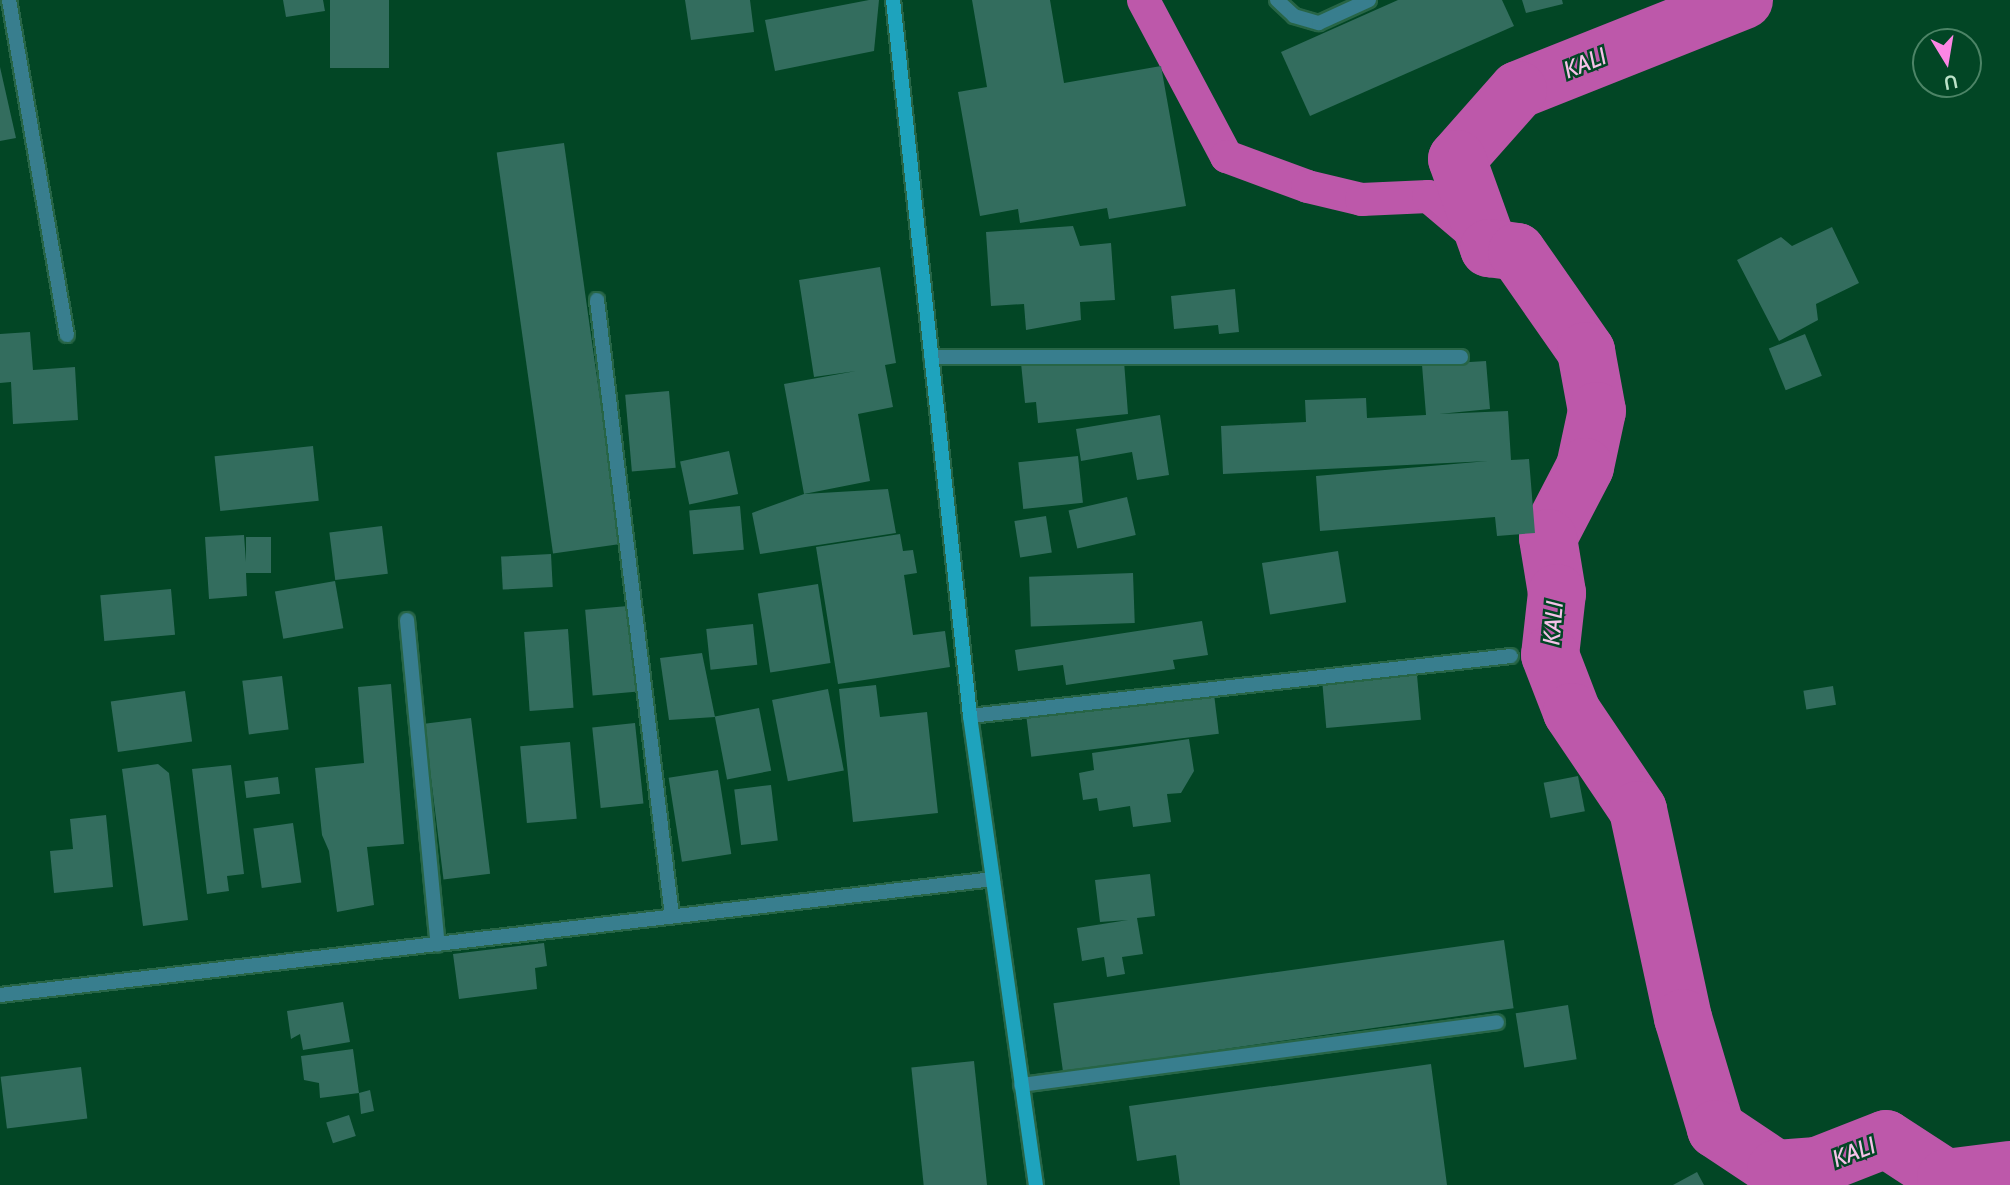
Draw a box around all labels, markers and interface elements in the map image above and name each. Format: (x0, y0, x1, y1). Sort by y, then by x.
north arrow (1912, 28, 1982, 98)
water label: KALI (1559, 41, 1611, 85)
text: U (1942, 70, 1960, 95)
water label: KALI (1537, 600, 1569, 646)
water label: KALI (1828, 1131, 1880, 1173)

